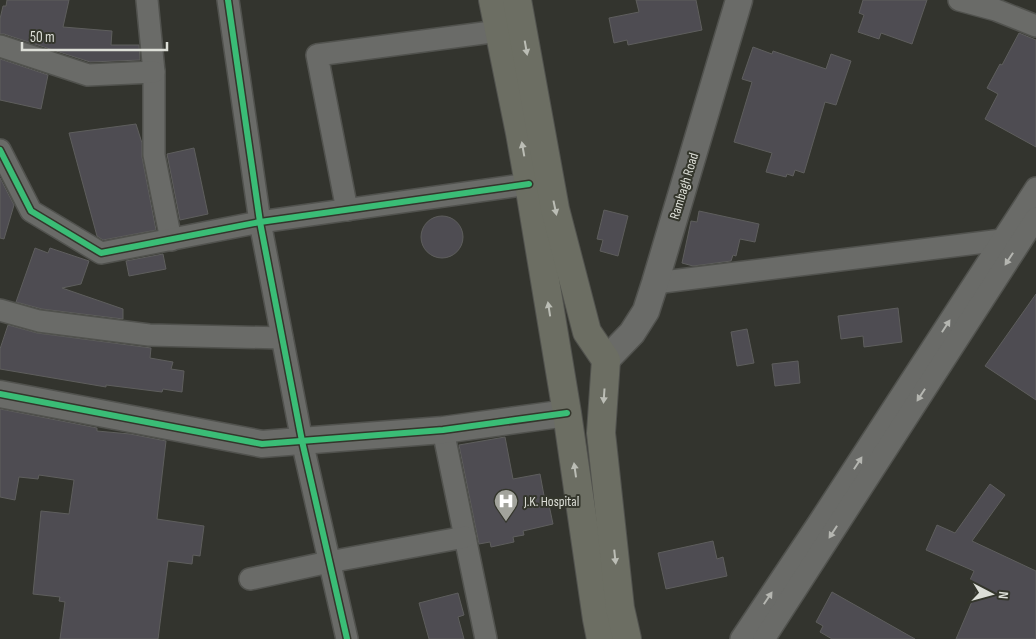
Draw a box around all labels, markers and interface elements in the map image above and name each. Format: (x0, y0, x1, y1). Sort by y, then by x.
scale bar (22, 20, 168, 52)
text: 50 m (30, 28, 55, 47)
one-way arrow (523, 40, 531, 56)
one-way arrow (518, 141, 526, 157)
street label: Rambagh Road (666, 150, 702, 221)
one-way arrow (551, 200, 559, 215)
one-way arrow (1005, 252, 1014, 265)
one-way arrow (545, 301, 553, 317)
one-way arrow (941, 320, 951, 333)
one-way arrow (599, 388, 607, 404)
one-way arrow (917, 389, 926, 402)
one-way arrow (853, 456, 862, 469)
one-way arrow (571, 461, 579, 477)
hospital icon: J.K. Hospital (493, 488, 519, 522)
place label: J.K. Hospital (523, 493, 579, 510)
one-way arrow (828, 525, 838, 539)
one-way arrow (611, 550, 619, 566)
north arrow (966, 569, 1016, 619)
text: N (995, 591, 1012, 600)
one-way arrow (763, 592, 773, 605)

